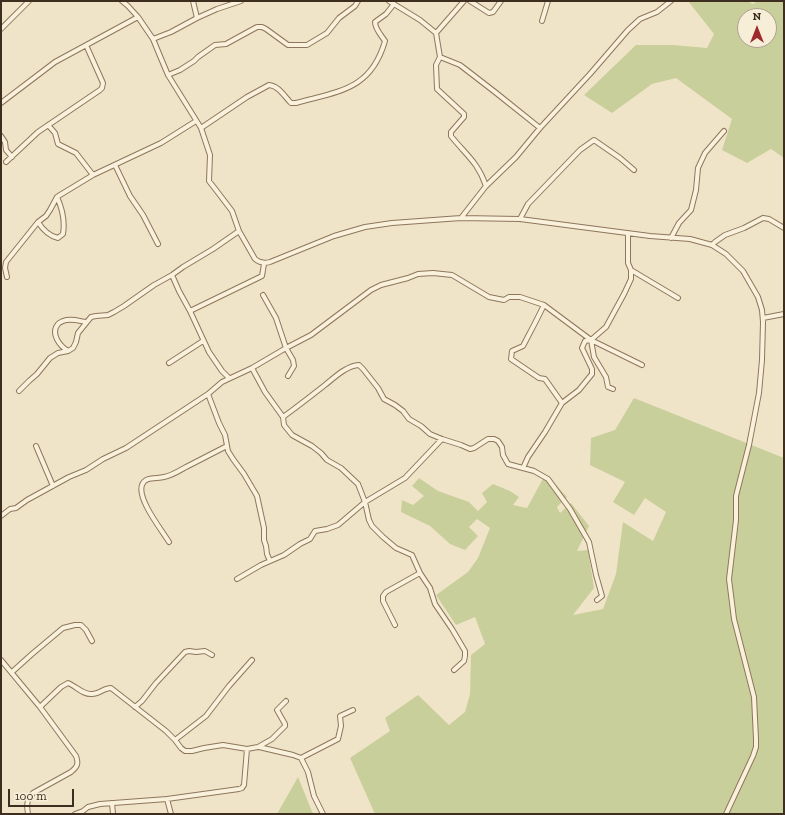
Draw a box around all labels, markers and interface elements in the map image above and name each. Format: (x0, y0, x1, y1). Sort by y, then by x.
north arrow (737, 8, 777, 48)
text: N (753, 10, 761, 23)
scale bar (10, 781, 76, 807)
text: 100 m (15, 789, 47, 803)

